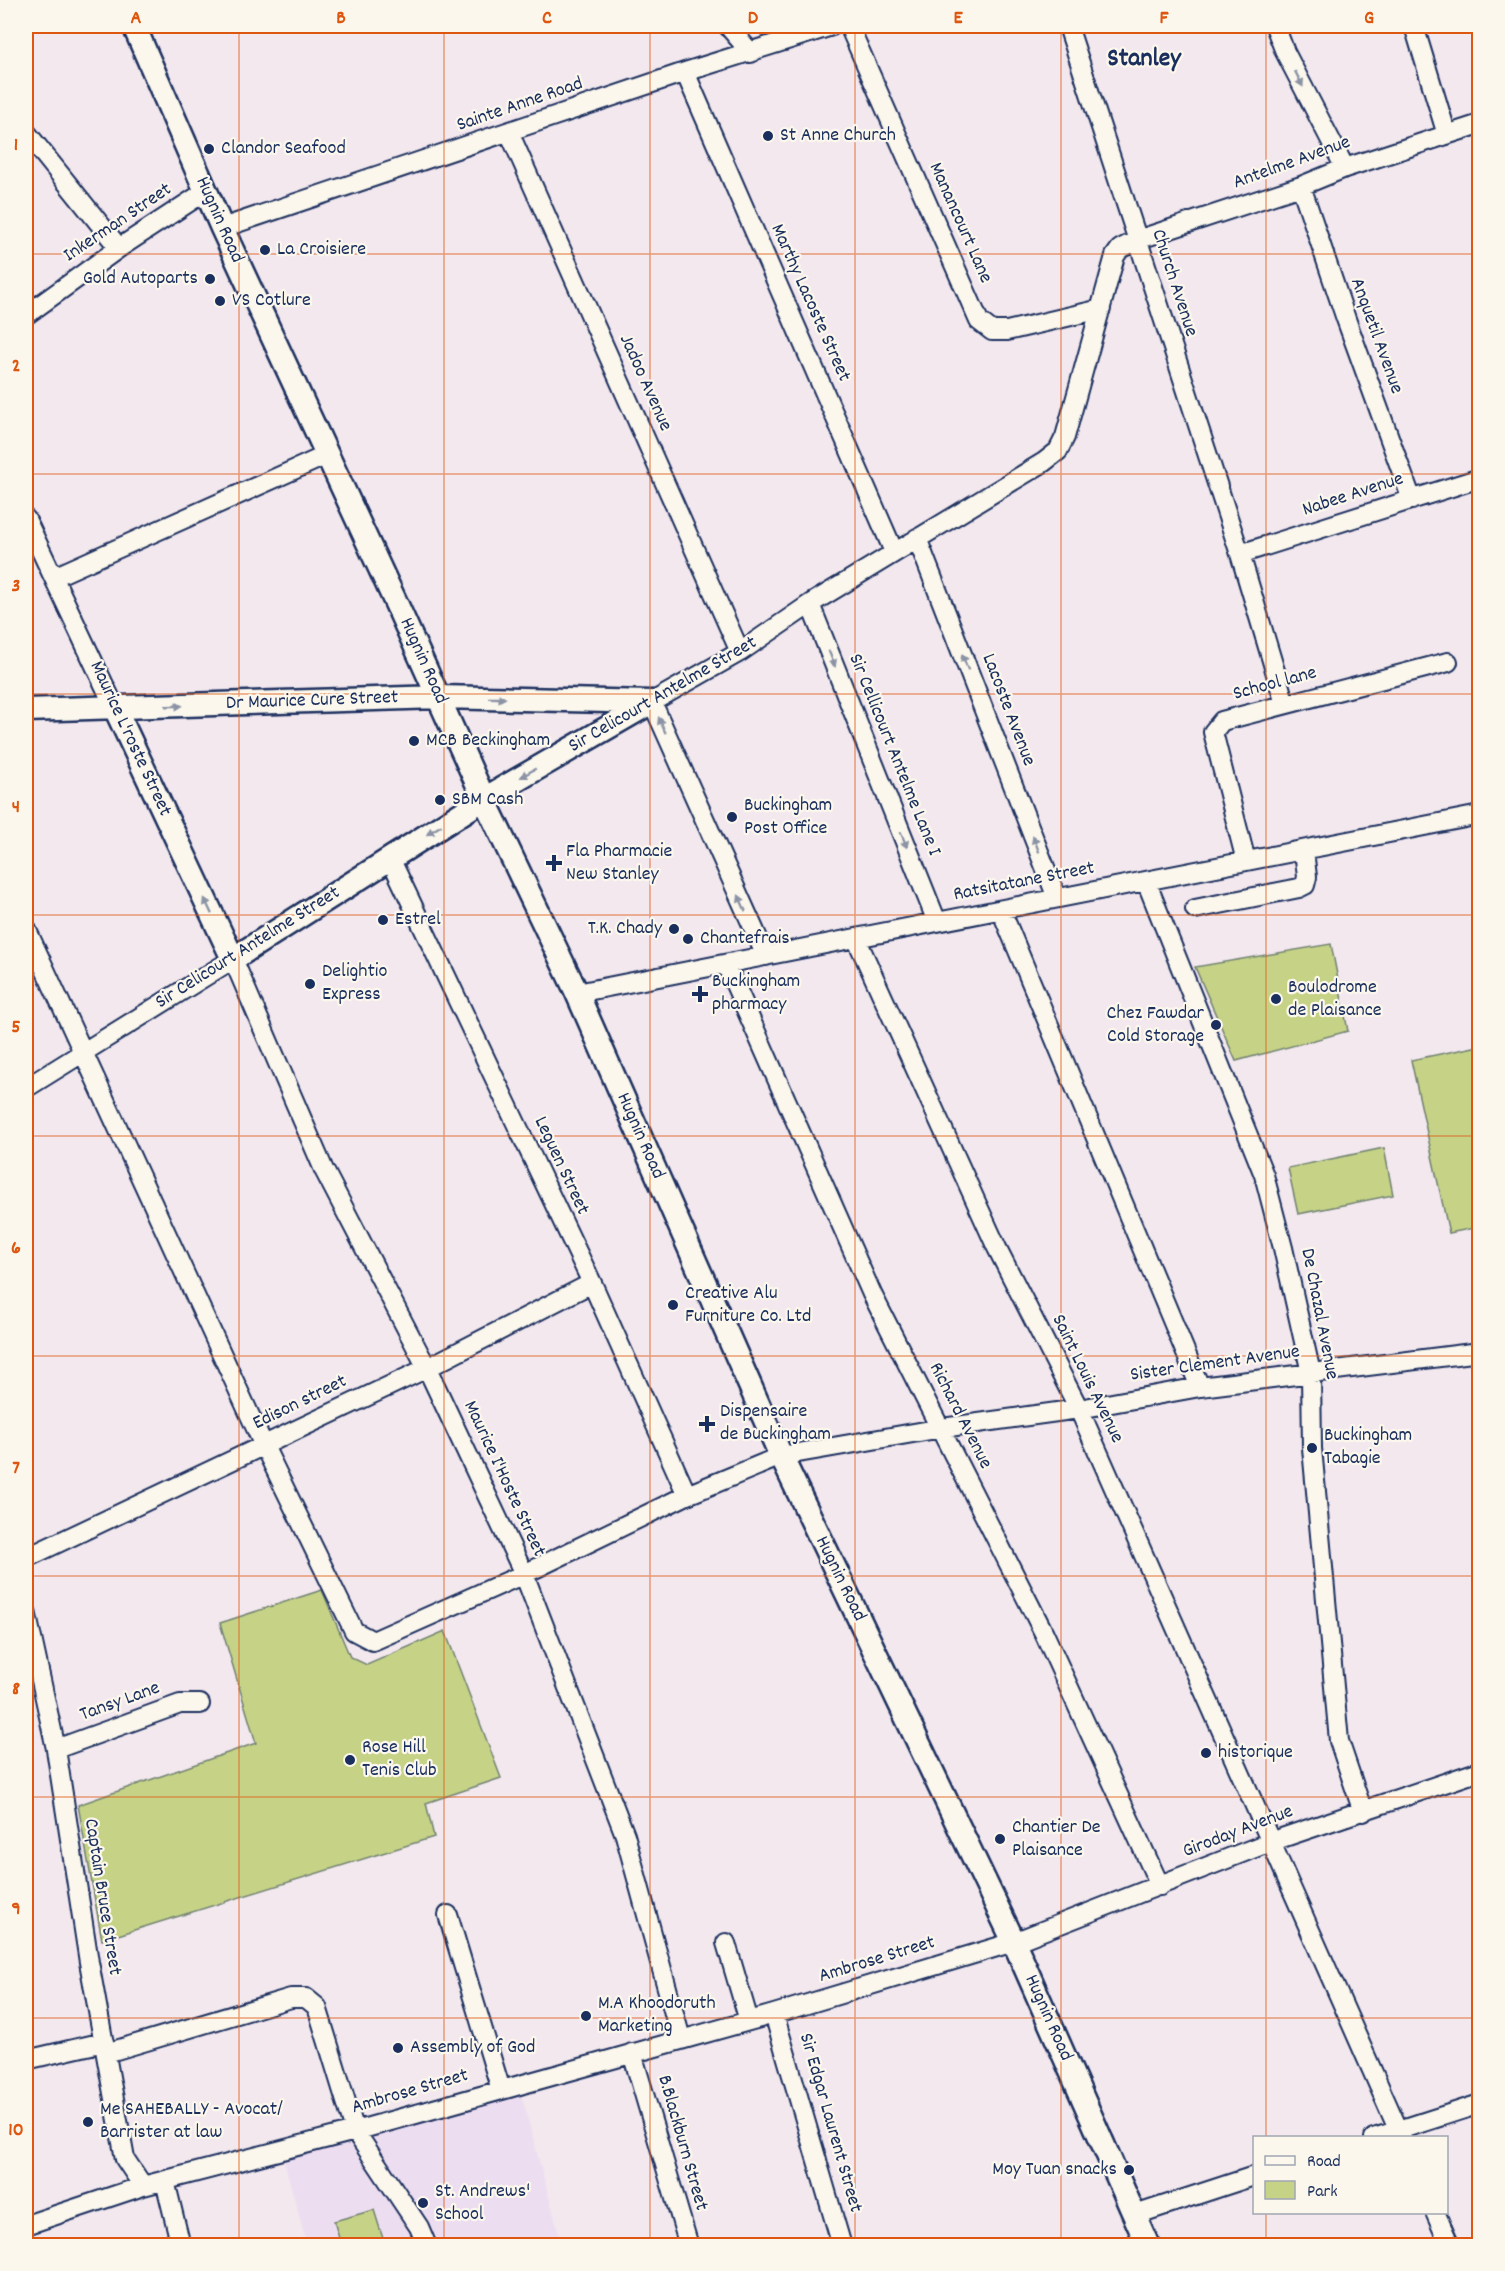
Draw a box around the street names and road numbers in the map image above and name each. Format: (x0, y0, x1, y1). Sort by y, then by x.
street label: Sainte Anne Road (453, 70, 587, 140)
street label: Antelme Avenue (1229, 129, 1355, 197)
street label: Manancourt Lane (921, 158, 999, 288)
street label: Hugnin Road (188, 172, 250, 268)
street label: Inkerman Street (58, 176, 178, 270)
street label: Marthy Lacoste Street (763, 220, 857, 386)
street label: Church Avenue (1143, 226, 1205, 341)
street label: Anquetil Avenue (1342, 274, 1410, 398)
street label: Jadoo Avenue (611, 330, 679, 436)
street label: Nabee Avenue (1299, 465, 1407, 525)
street label: Hugnin Road (392, 613, 454, 709)
street label: Sir Celicourt Antelme Street (564, 630, 762, 760)
street label: Sir Cellicourt Antelme Lane I (841, 650, 947, 860)
street label: Lacoste Avenue (974, 650, 1042, 770)
street label: Maurice L'roste Street (82, 657, 178, 821)
street label: School lane (1230, 659, 1320, 709)
street label: Dr Maurice Cure Street (225, 684, 399, 718)
street label: Ratsitatane Street (951, 855, 1097, 909)
street label: Sir Celicourt Antelme Street (150, 880, 346, 1016)
street label: Hugnin Road (609, 1088, 671, 1184)
street label: Leguen Street (526, 1112, 596, 1220)
street label: De Chazal Avenue (1293, 1246, 1345, 1382)
street label: Saint Louis Avenue (1044, 1310, 1130, 1448)
street label: Sister Clement Avenue (1128, 1338, 1302, 1390)
street label: Richard Avenue (921, 1358, 999, 1474)
street label: Edison street (248, 1368, 352, 1438)
street label: Maurice I'Hoste Street (456, 1396, 552, 1562)
street label: Hugnin Road (807, 1532, 873, 1626)
street label: Tansy Lane (76, 1675, 164, 1729)
street label: Giroday Avenue (1179, 1798, 1297, 1866)
street label: Captain Bruce Street (76, 1817, 128, 1977)
street label: Ambrose Street (816, 1929, 938, 1991)
street label: Hugnin Road (1017, 1970, 1079, 2066)
street label: Sir Edgar Laurent Street (791, 2030, 869, 2216)
street label: Ambrose Street (348, 2062, 472, 2122)
street label: B.Blackburn Street (649, 2072, 715, 2214)

